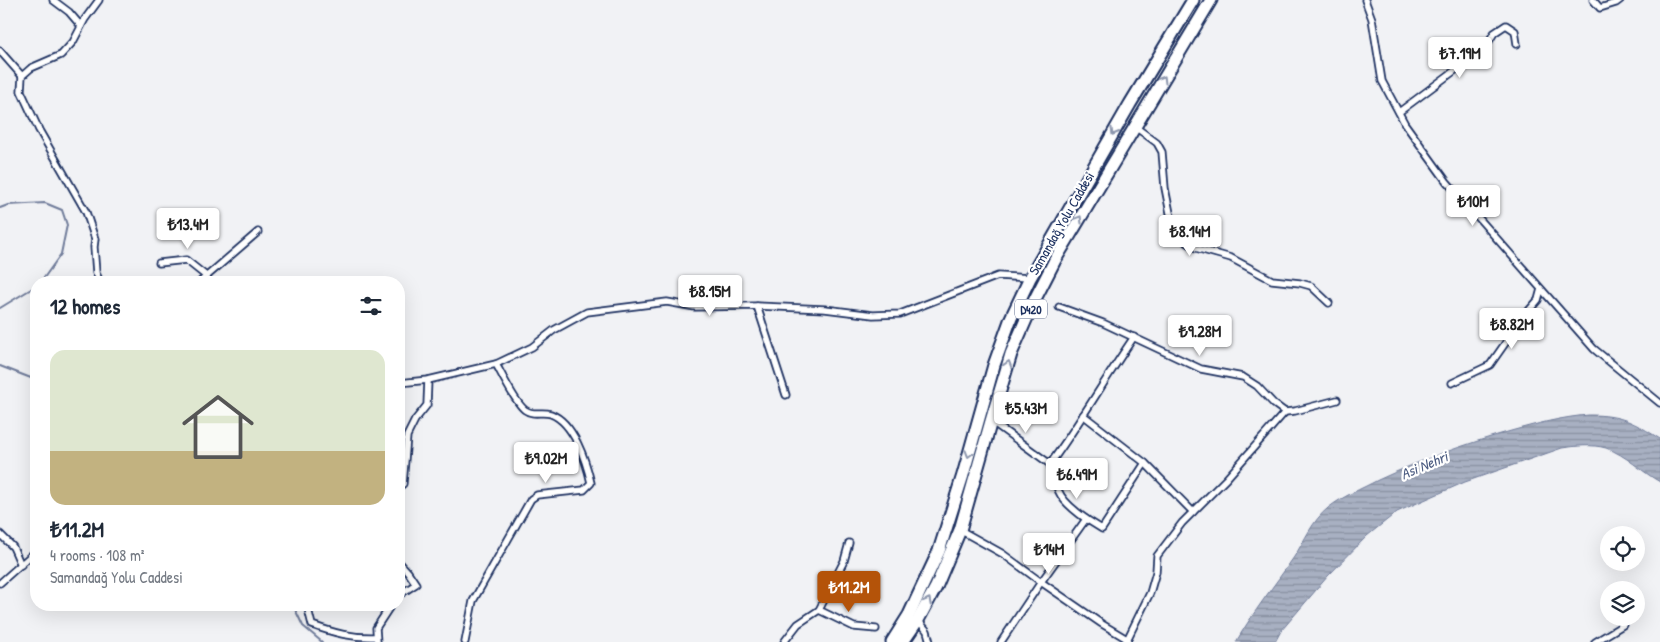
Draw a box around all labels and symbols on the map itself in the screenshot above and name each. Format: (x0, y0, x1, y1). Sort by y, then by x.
pin: ₺7.19M (1419, 36, 1501, 79)
one-way arrow (1156, 76, 1166, 85)
one-way arrow (1110, 127, 1120, 136)
street label: Samandağ Yolu Caddesi (1024, 168, 1099, 279)
pin: ₺10M (1443, 184, 1503, 227)
pin: ₺13.4M (147, 208, 229, 250)
pin: ₺8.14M (1149, 214, 1231, 257)
one-way arrow (1073, 215, 1083, 224)
pin: ₺8.15M (669, 274, 751, 317)
road number: D420 (1015, 300, 1047, 318)
pin: ₺8.82M (1471, 308, 1553, 350)
pin: ₺9.28M (1159, 314, 1241, 357)
one-way arrow (1003, 361, 1013, 369)
pin: ₺5.43M (985, 392, 1067, 434)
pin: ₺9.02M (505, 442, 587, 484)
water label: Asi Nehri (1397, 445, 1452, 484)
one-way arrow (965, 449, 975, 458)
pin: ₺6.49M (1036, 458, 1118, 500)
pin: ₺14M (1019, 532, 1079, 575)
pin: ₺11.2M (808, 570, 890, 613)
one-way arrow (922, 597, 932, 606)

